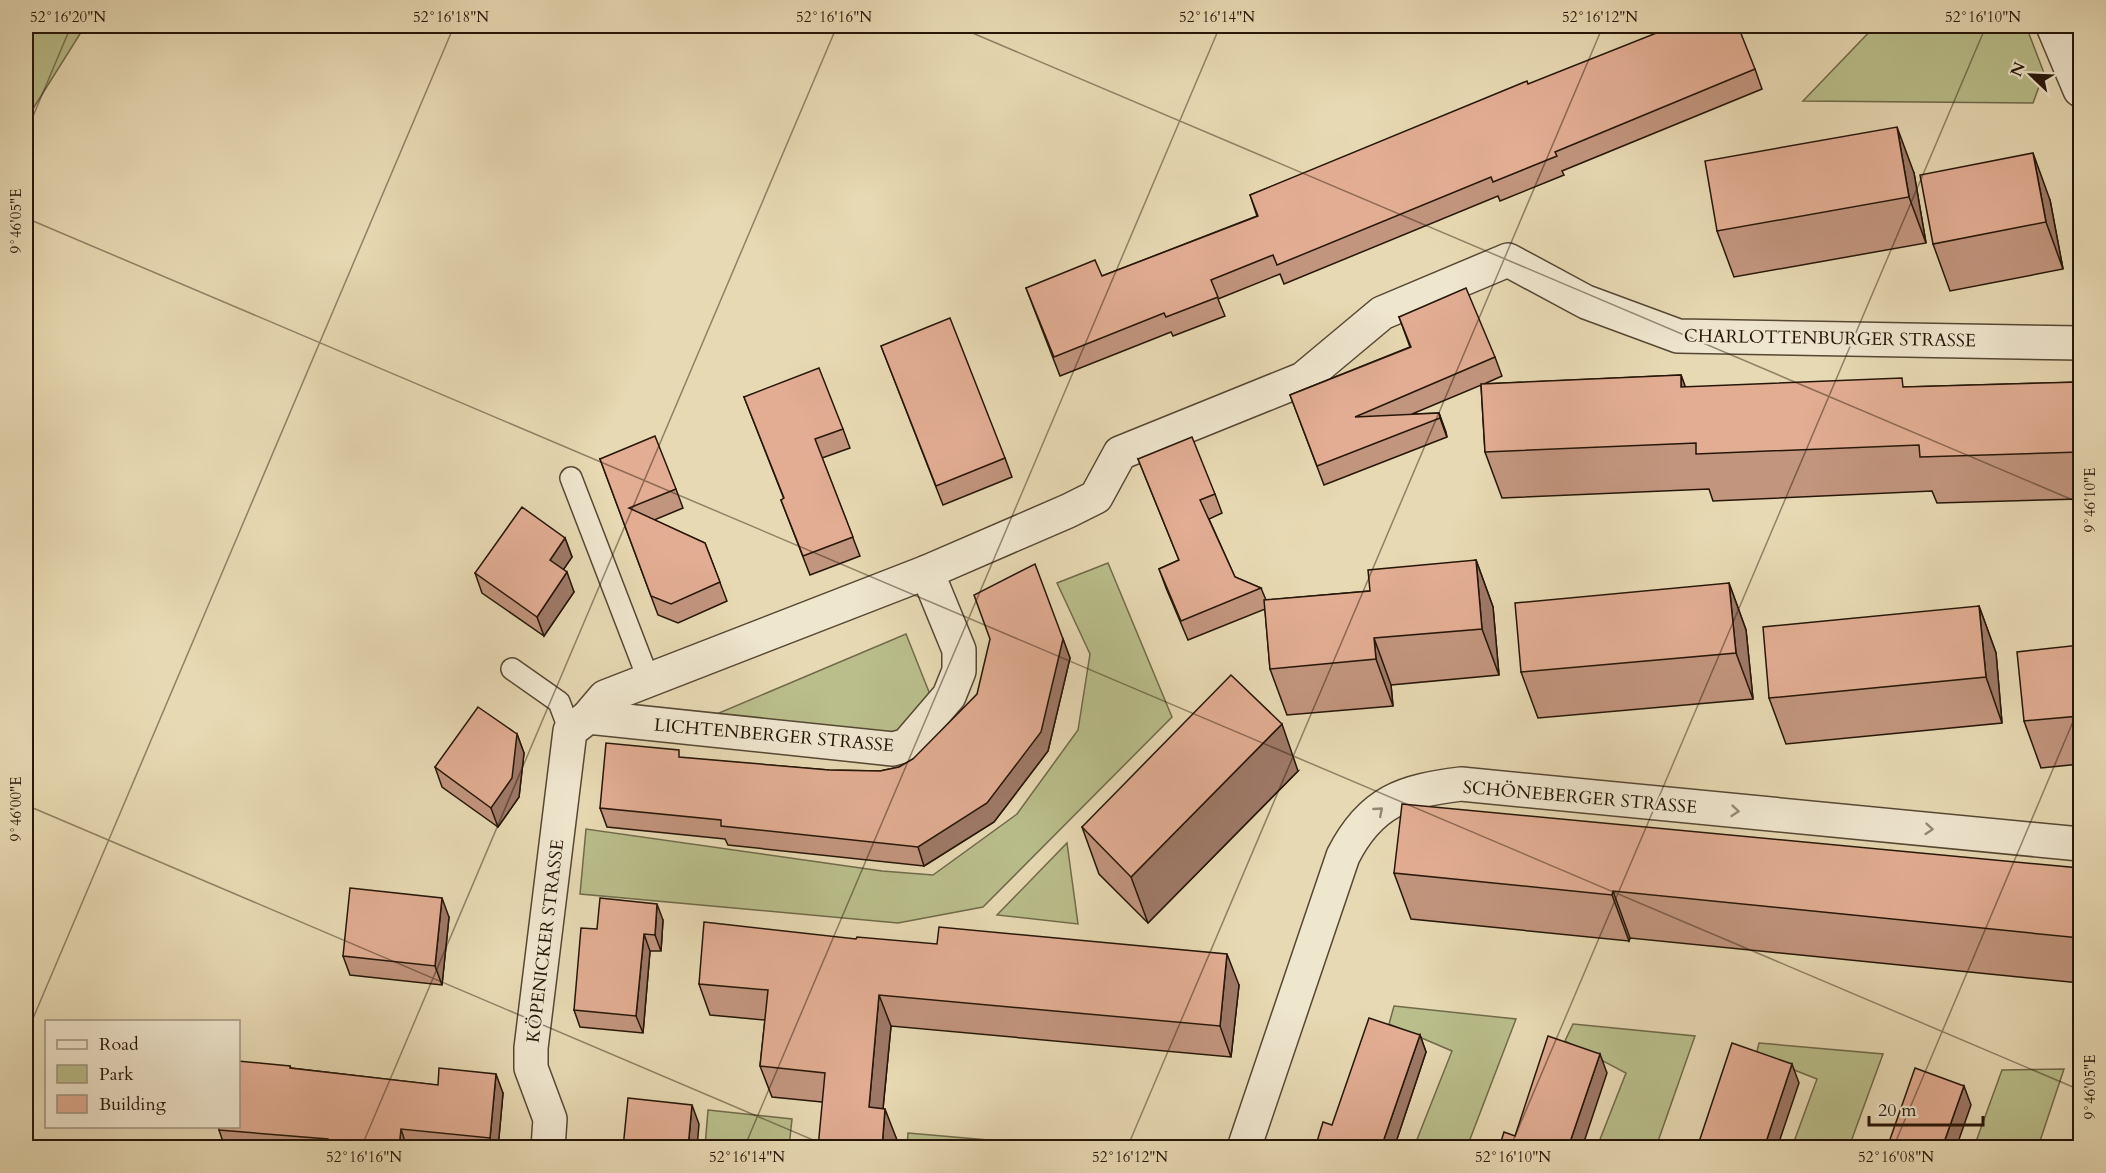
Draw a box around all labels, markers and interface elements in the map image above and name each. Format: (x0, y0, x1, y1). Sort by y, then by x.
text: 52°16'20"N (30, 7, 106, 27)
text: 52°16'18"N (413, 7, 489, 27)
text: 52°16'16"N (796, 7, 872, 27)
text: 52°16'14"N (1179, 7, 1255, 27)
text: 52°16'12"N (1562, 7, 1638, 27)
text: 52°16'10"N (1945, 7, 2021, 27)
north arrow (2001, 45, 2061, 105)
text: N (2005, 59, 2031, 80)
text: 9°46'05"E (6, 189, 26, 253)
street label: CHARLOTTENBURGER STRASSE (1684, 323, 1976, 354)
text: 9°46'10"E (2080, 468, 2100, 532)
street label: LICHTENBERGER STRASSE (653, 713, 895, 758)
street label: SCHÖNEBERGER STRASSE (1462, 775, 1698, 820)
text: 9°46'00"E (6, 777, 26, 841)
one-way arrow (1730, 804, 1739, 817)
one-way arrow (1372, 807, 1383, 818)
one-way arrow (1924, 822, 1933, 835)
street label: KÖPENICKER STRASSE (521, 838, 570, 1044)
legend (45, 1020, 240, 1128)
text: Road (99, 1032, 139, 1057)
text: 9°46'05"E (2080, 1055, 2100, 1119)
text: Park (99, 1062, 134, 1087)
scale bar (1869, 1089, 1983, 1127)
text: Building (99, 1092, 167, 1117)
text: 20 m (1878, 1098, 1917, 1123)
text: 52°16'16"N (326, 1147, 402, 1167)
text: 52°16'14"N (709, 1147, 785, 1167)
text: 52°16'12"N (1092, 1147, 1168, 1167)
text: 52°16'10"N (1475, 1147, 1551, 1167)
text: 52°16'08"N (1858, 1147, 1934, 1167)

